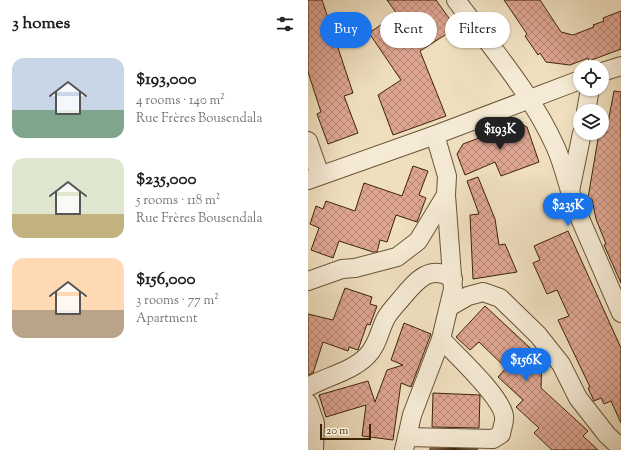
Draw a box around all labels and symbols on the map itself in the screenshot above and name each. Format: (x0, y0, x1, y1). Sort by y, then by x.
pin: $193K (472, 117, 528, 151)
pin: $235K (540, 193, 596, 227)
pin: $156K (498, 348, 554, 382)
scale bar (320, 422, 371, 441)

